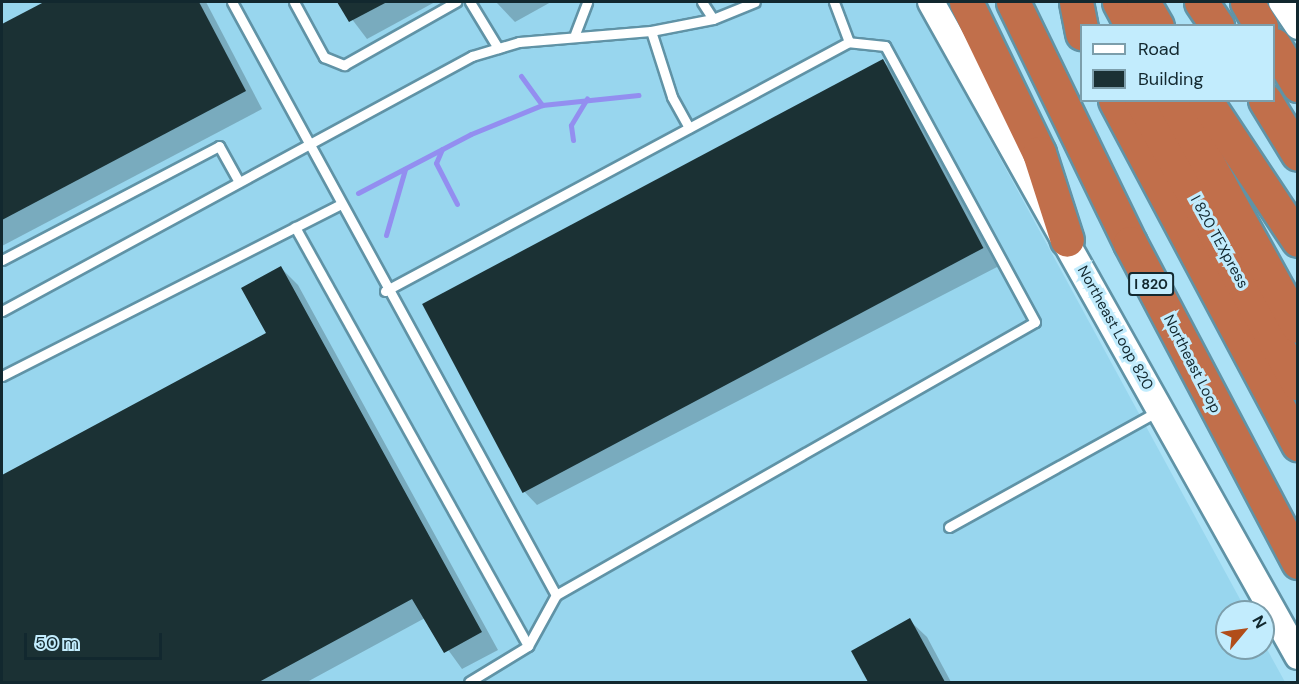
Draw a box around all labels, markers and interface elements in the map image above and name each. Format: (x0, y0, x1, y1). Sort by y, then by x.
legend (1080, 24, 1275, 102)
text: Road (1138, 37, 1180, 61)
text: Building (1138, 67, 1203, 91)
street label: I 820 TEXpress (1186, 192, 1252, 292)
street label: Northeast Loop 820 (1073, 263, 1157, 393)
road number: I 820 (1127, 273, 1175, 295)
street label: Northeast Loop (1160, 312, 1224, 416)
north arrow (1215, 600, 1275, 660)
text: N (1247, 612, 1271, 632)
scale bar (27, 621, 165, 659)
text: 50 m (35, 631, 79, 655)

